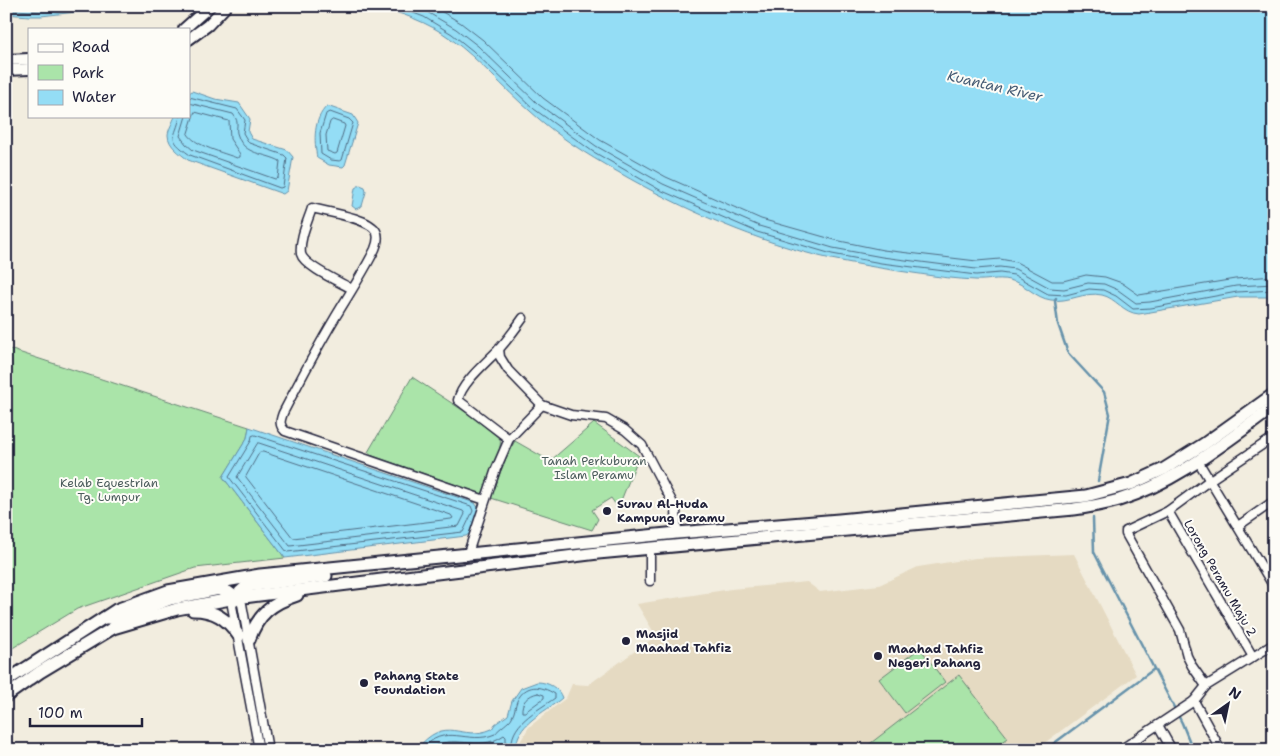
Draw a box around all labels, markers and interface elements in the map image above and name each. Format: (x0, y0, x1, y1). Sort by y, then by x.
legend (28, 28, 190, 118)
text: Road (72, 37, 110, 57)
text: Park (72, 63, 104, 83)
water label: Kuantan River (946, 66, 1045, 106)
text: Water (72, 87, 116, 107)
park label: Tanah Perkuburan Islam Peramu (541, 453, 647, 483)
park label: Kelab Equestrian Tg. Lumpur (60, 475, 158, 505)
place label: Surau Al-Huda Kampung Peramu (617, 496, 725, 526)
marker: Surau Al-Huda Kampung Peramu (601, 505, 613, 517)
street label: Lorong Peramu Maju 2 (1180, 517, 1260, 639)
place label: Masjid Maahad Tahfiz (636, 626, 732, 656)
marker: Masjid Maahad Tahfiz (620, 635, 632, 647)
place label: Maahad Tahfiz Negeri Pahang (888, 641, 984, 671)
marker: Maahad Tahfiz Negeri Pahang (872, 650, 884, 662)
place label: Pahang State Foundation (374, 668, 459, 698)
marker: Pahang State Foundation (358, 677, 370, 689)
north arrow (1202, 678, 1252, 728)
text: N (1226, 683, 1245, 704)
scale bar (30, 696, 142, 728)
text: 100 m (38, 703, 83, 723)

